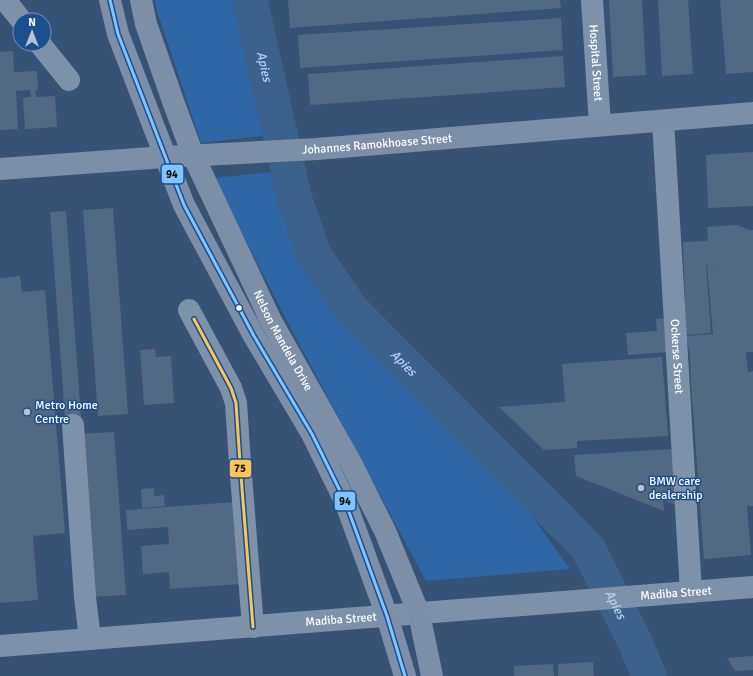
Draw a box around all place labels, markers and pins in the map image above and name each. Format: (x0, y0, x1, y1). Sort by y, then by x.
unlabelled marker (234, 303, 244, 313)
place label: Metro Home Centre (35, 398, 98, 427)
marker: Metro Home Centre (22, 407, 32, 417)
place label: BMW care dealership (649, 474, 703, 503)
marker: BMW care dealership (636, 483, 646, 493)

